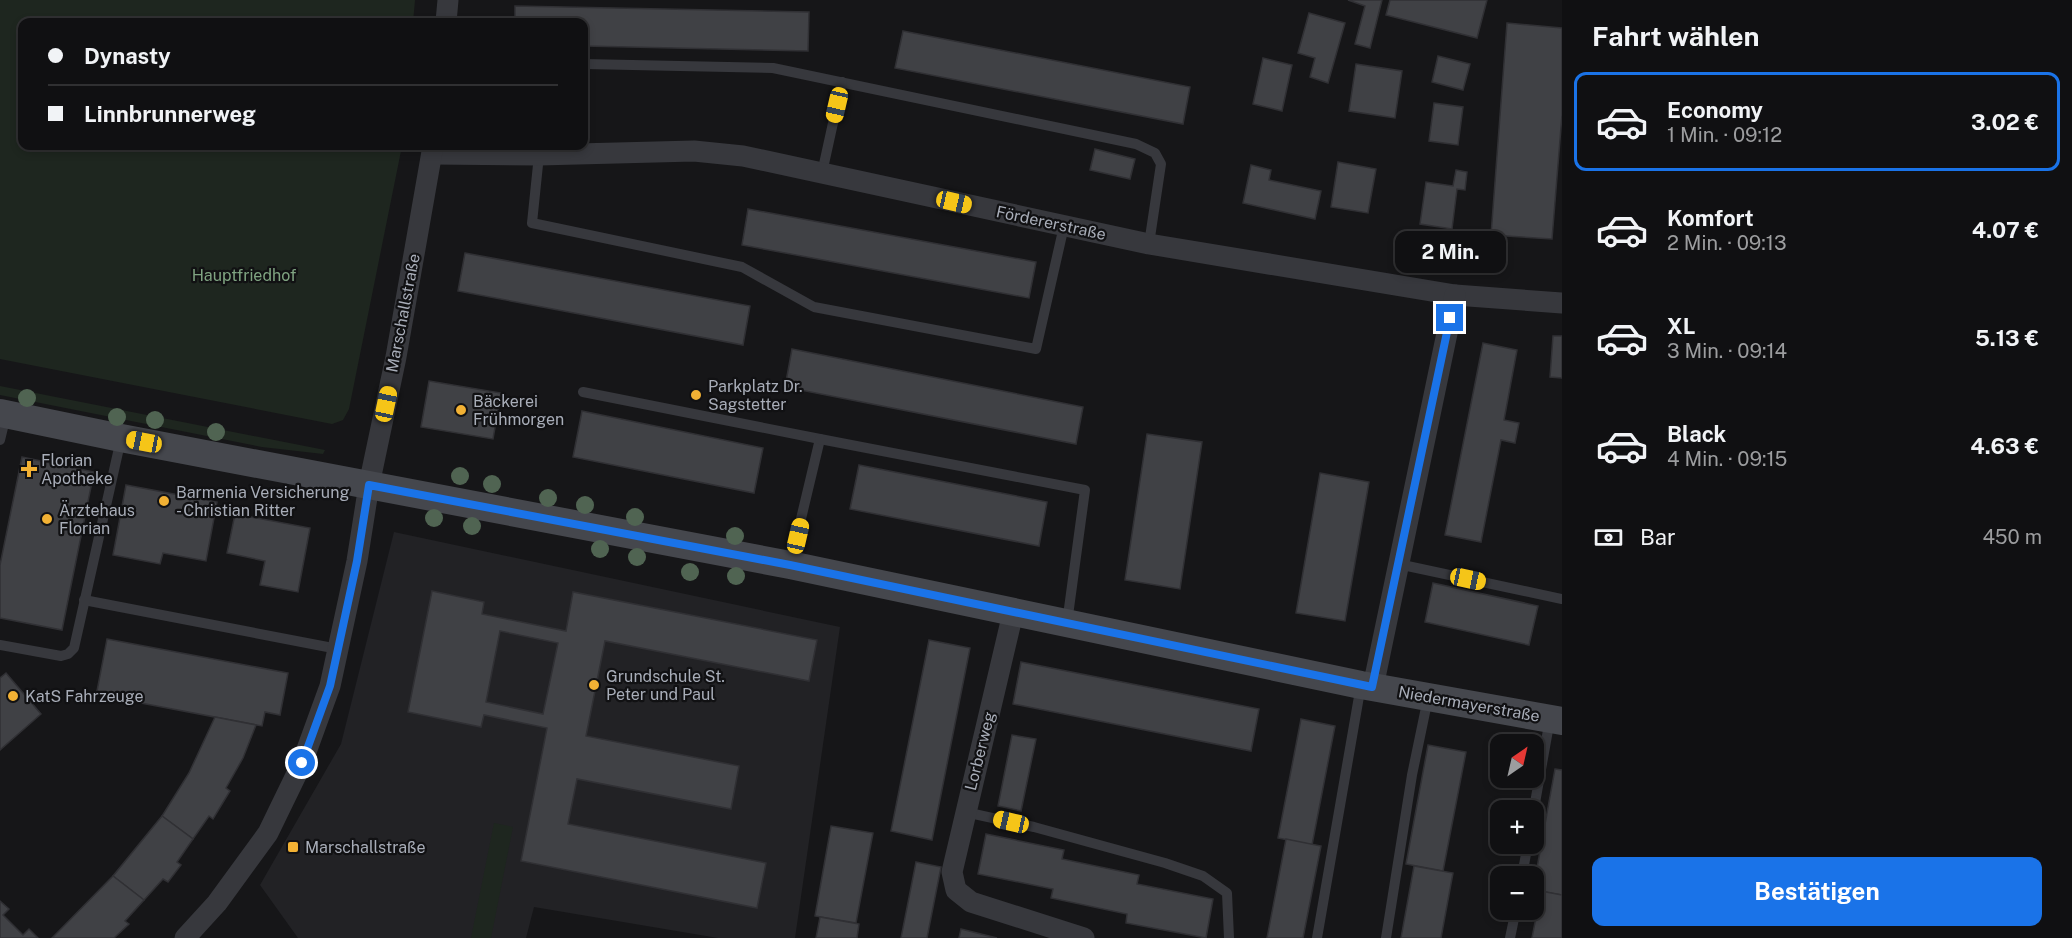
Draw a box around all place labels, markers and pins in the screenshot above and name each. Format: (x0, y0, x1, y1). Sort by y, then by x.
place label: Parkplatz Dr. Sagstetter (708, 377, 802, 414)
marker: Parkplatz Dr. Sagstetter (689, 388, 703, 402)
place label: Bäckerei Frühmorgen (473, 392, 564, 429)
marker: Bäckerei Frühmorgen (454, 403, 468, 417)
place label: Florian Apotheke (41, 451, 113, 488)
marker: Florian Apotheke (22, 462, 36, 476)
place label: Barmenia Versicherung - Christian Ritter (176, 483, 349, 520)
marker: Barmenia Versicherung - Christian Ritter (157, 494, 171, 508)
place label: Ärztehaus Florian (59, 500, 135, 538)
marker: Ärztehaus Florian (40, 512, 54, 526)
place label: Grundschule St. Peter und Paul (606, 667, 725, 704)
marker: Grundschule St. Peter und Paul (587, 678, 601, 692)
place label: KatS Fahrzeuge (25, 687, 144, 706)
marker: KatS Fahrzeuge (6, 689, 20, 703)
place label: Marschallstraße (305, 838, 426, 857)
marker: Marschallstraße (286, 840, 300, 854)

